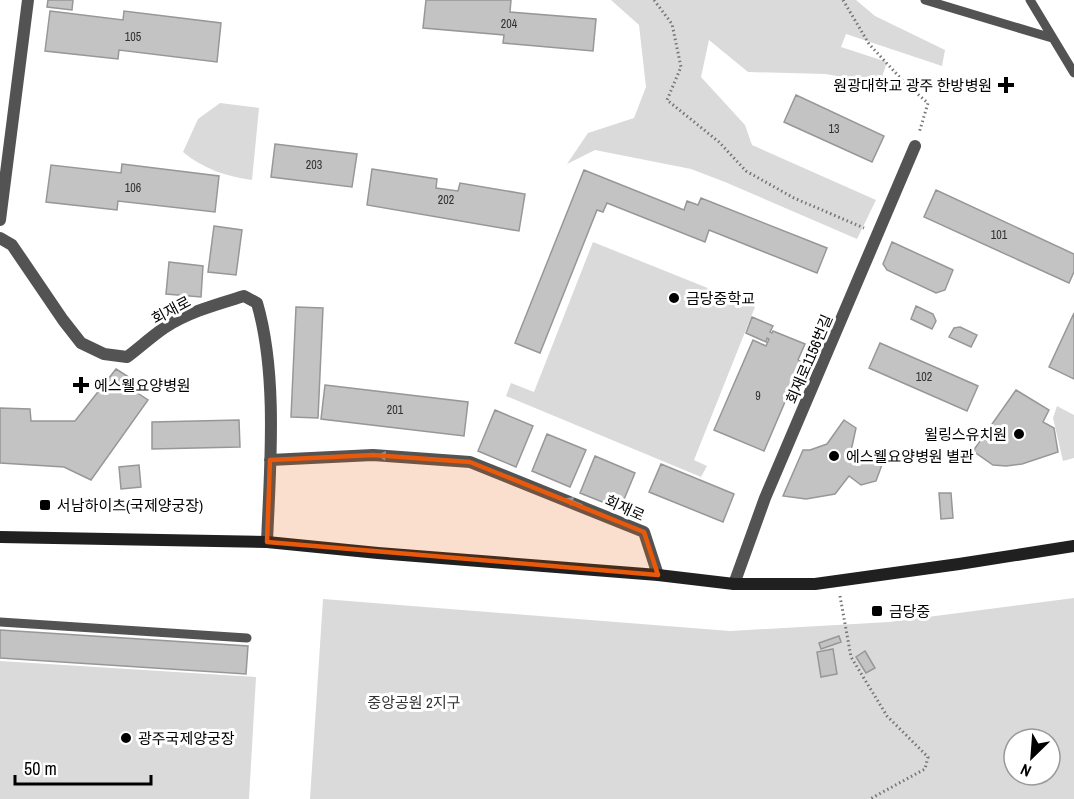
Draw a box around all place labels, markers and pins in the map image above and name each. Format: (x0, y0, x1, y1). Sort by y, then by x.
place label: 원광대학교 광주 한방병원 (833, 75, 992, 96)
marker: 원광대학교 광주 한방병원 (997, 76, 1015, 94)
place label: 금당중학교 (686, 288, 755, 309)
marker: 금당중학교 (667, 291, 681, 305)
place label: 에스웰요양병원 (94, 375, 191, 396)
marker: 에스웰요양병원 (72, 376, 90, 394)
place label: 윌링스유치원 (924, 424, 1007, 445)
marker: 윌링스유치원 (1012, 427, 1026, 441)
place label: 에스웰요양병원 별관 (846, 446, 974, 467)
marker: 에스웰요양병원 별관 (827, 449, 841, 463)
place label: 서남하이츠(국제양궁장) (57, 495, 203, 516)
marker: 서남하이츠(국제양궁장) (38, 498, 52, 512)
place label: 금당중 (889, 601, 930, 622)
marker: 금당중 (870, 604, 884, 618)
place label: 광주국제양궁장 (138, 728, 235, 749)
marker: 광주국제양궁장 (119, 731, 133, 745)

